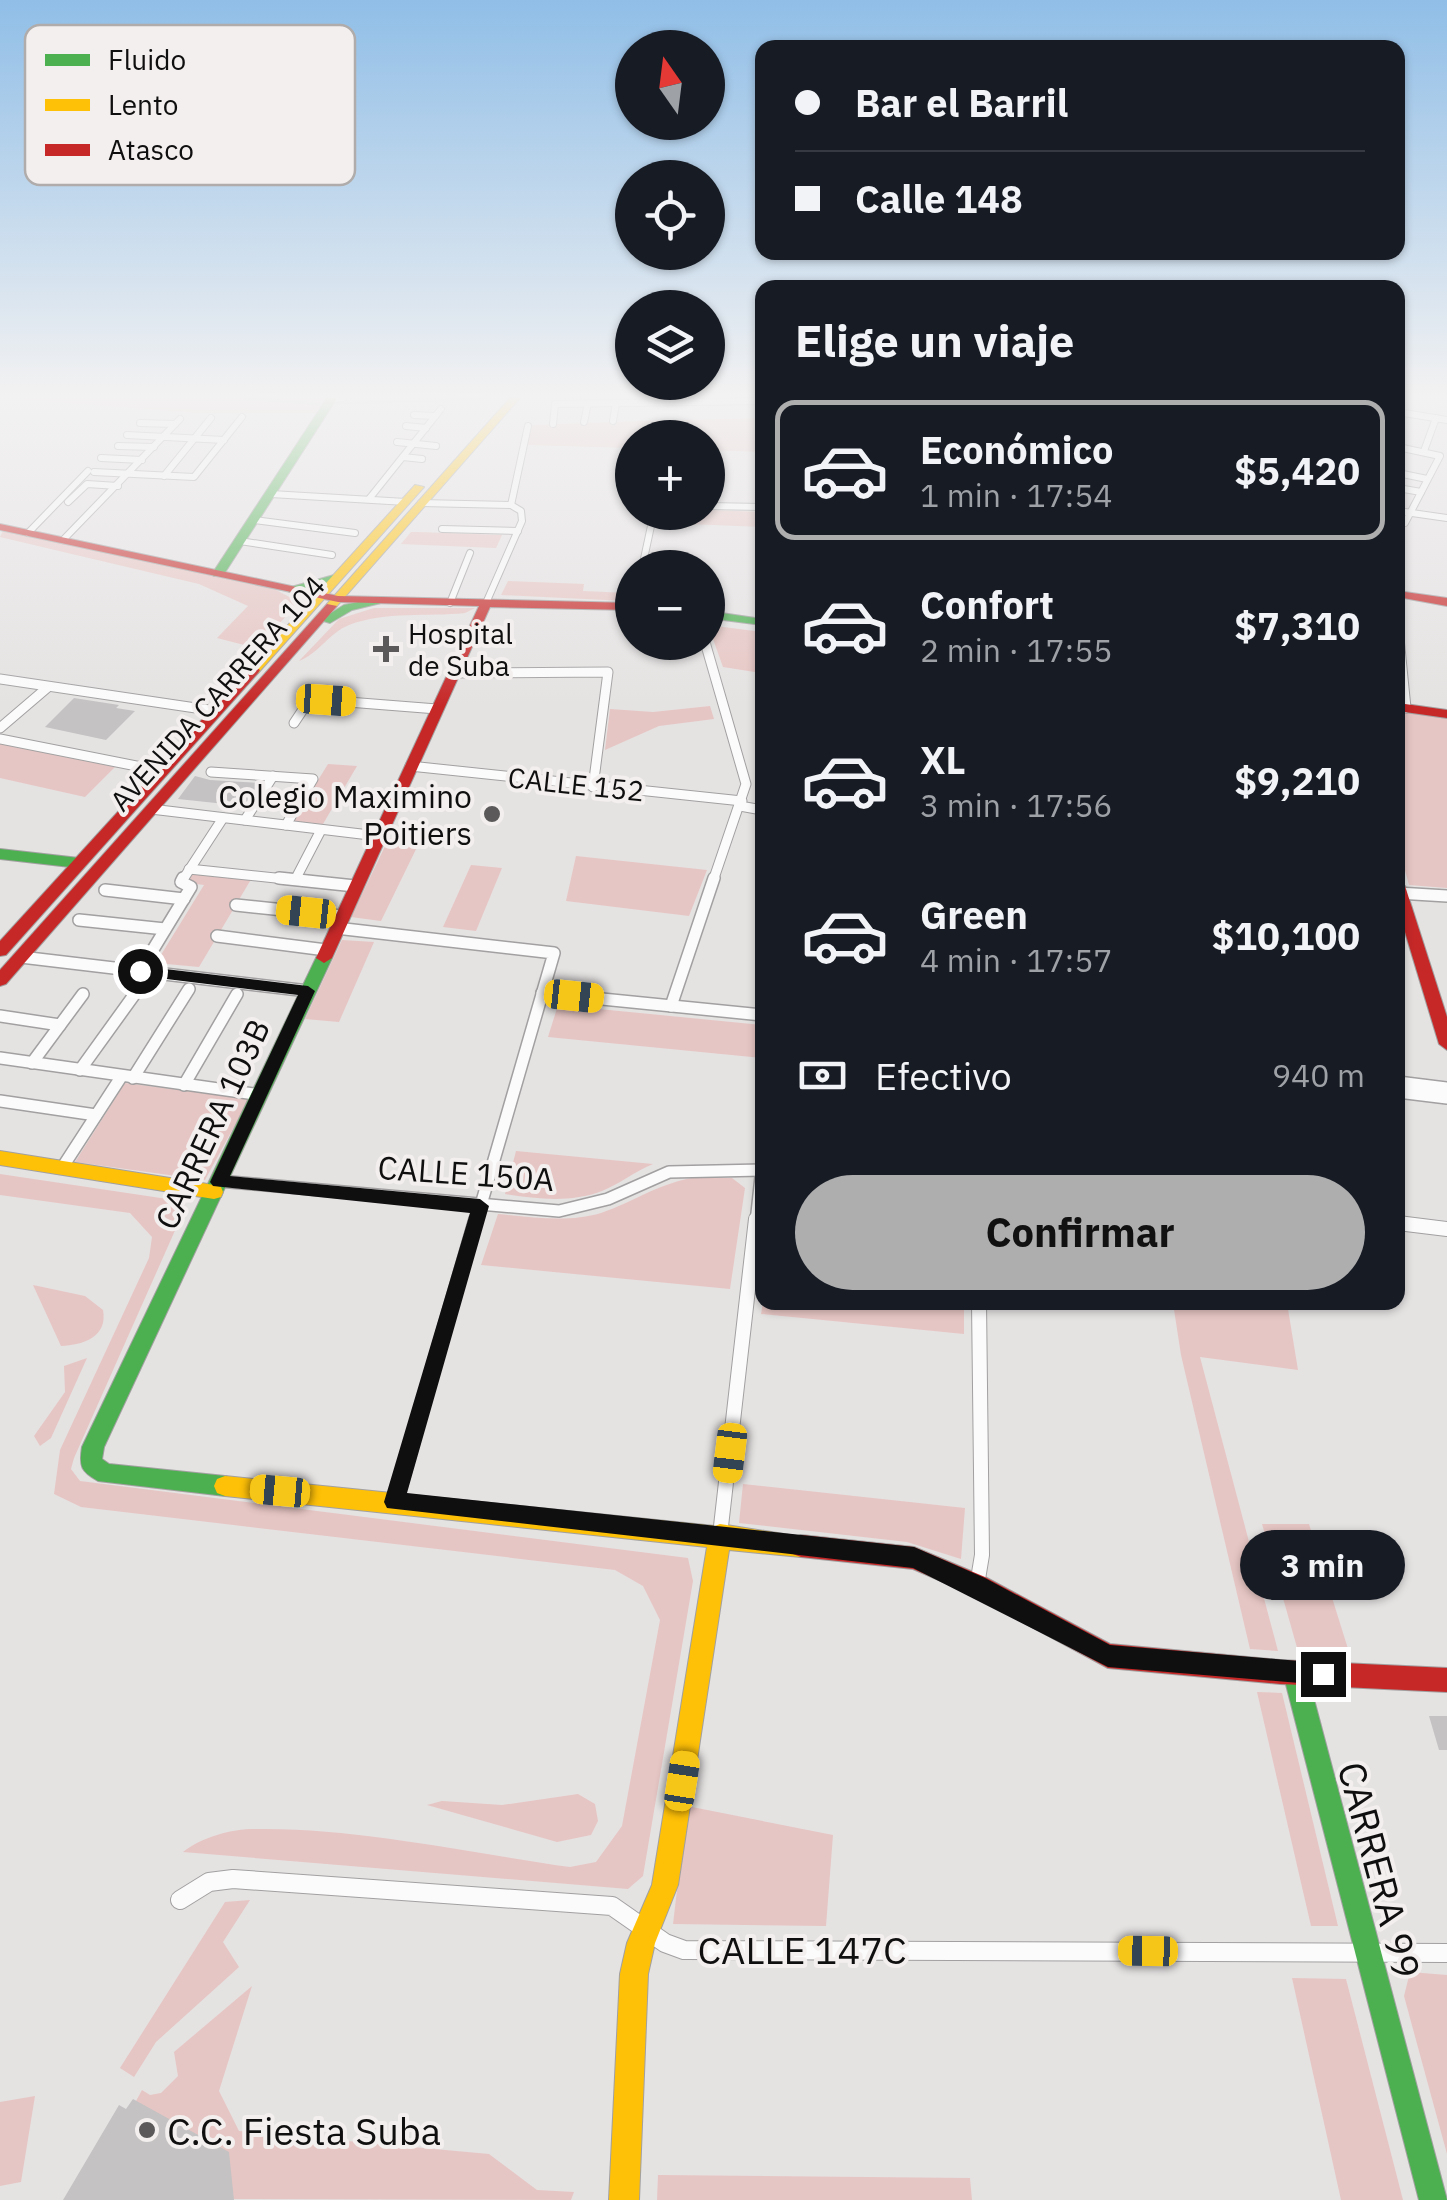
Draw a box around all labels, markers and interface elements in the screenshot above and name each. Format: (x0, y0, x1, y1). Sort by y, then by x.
legend (25, 25, 355, 185)
north arrow (615, 30, 725, 140)
map controls (615, 30, 725, 660)
text: Fluido (108, 41, 186, 78)
text: Bar el Barril (855, 78, 1068, 127)
text: Lento (108, 86, 178, 123)
text: Atasco (108, 131, 194, 168)
button: locate (615, 160, 725, 270)
text: Calle 148 (855, 174, 1023, 223)
button: layers (615, 290, 725, 400)
text: Elige un viaje (795, 311, 1074, 369)
button: + (615, 420, 725, 530)
icon: car (800, 425, 890, 515)
text: Económico (920, 425, 1113, 474)
text: $5,420 (1234, 446, 1360, 495)
text: 1 min · 17:54 (920, 474, 1113, 516)
button: − (615, 550, 725, 660)
street label: AVENIDA CARRERA 104 (101, 567, 333, 819)
icon: car (800, 580, 890, 670)
text: Confort (920, 580, 1054, 629)
text: $7,310 (1234, 601, 1360, 650)
place label: Hospital de Suba (408, 615, 513, 684)
text: 2 min · 17:55 (920, 629, 1113, 671)
marker: Hospital de Suba (373, 636, 399, 662)
car (295, 683, 357, 717)
icon: car (800, 735, 890, 825)
text: XL (920, 735, 966, 784)
text: $9,210 (1234, 756, 1360, 805)
street label: CALLE 152 (506, 758, 646, 810)
place label: Colegio Maximino Poitiers (218, 775, 472, 854)
text: 3 min · 17:56 (920, 784, 1113, 826)
marker: Colegio Maximino Poitiers (481, 803, 503, 825)
icon: car (800, 890, 890, 980)
text: Green (920, 890, 1028, 939)
car (275, 894, 337, 930)
text: $10,100 (1211, 911, 1360, 960)
text: 4 min · 17:57 (920, 939, 1113, 981)
route start (118, 949, 163, 994)
car (543, 978, 605, 1014)
street label: CARRERA 103B (145, 1012, 279, 1236)
icon: cash (795, 1048, 850, 1103)
text: Efectivo (875, 1051, 1012, 1100)
text: 940 m (1272, 1054, 1365, 1096)
street label: CALLE 150A (376, 1146, 556, 1200)
button: Confirmar (795, 1175, 1365, 1290)
car (711, 1421, 749, 1485)
car (249, 1473, 311, 1509)
callout: 3 min (1240, 1529, 1406, 1599)
text: 3 min (1281, 1544, 1364, 1586)
route end (1301, 1652, 1346, 1697)
car (662, 1749, 702, 1813)
street label: CARRERA 99 (1328, 1756, 1432, 1984)
street label: CALLE 147C (697, 1925, 907, 1974)
car (1118, 1935, 1178, 1967)
place label: C.C. Fiesta Suba (167, 2106, 441, 2155)
marker: C.C. Fiesta Suba (136, 2119, 158, 2141)

